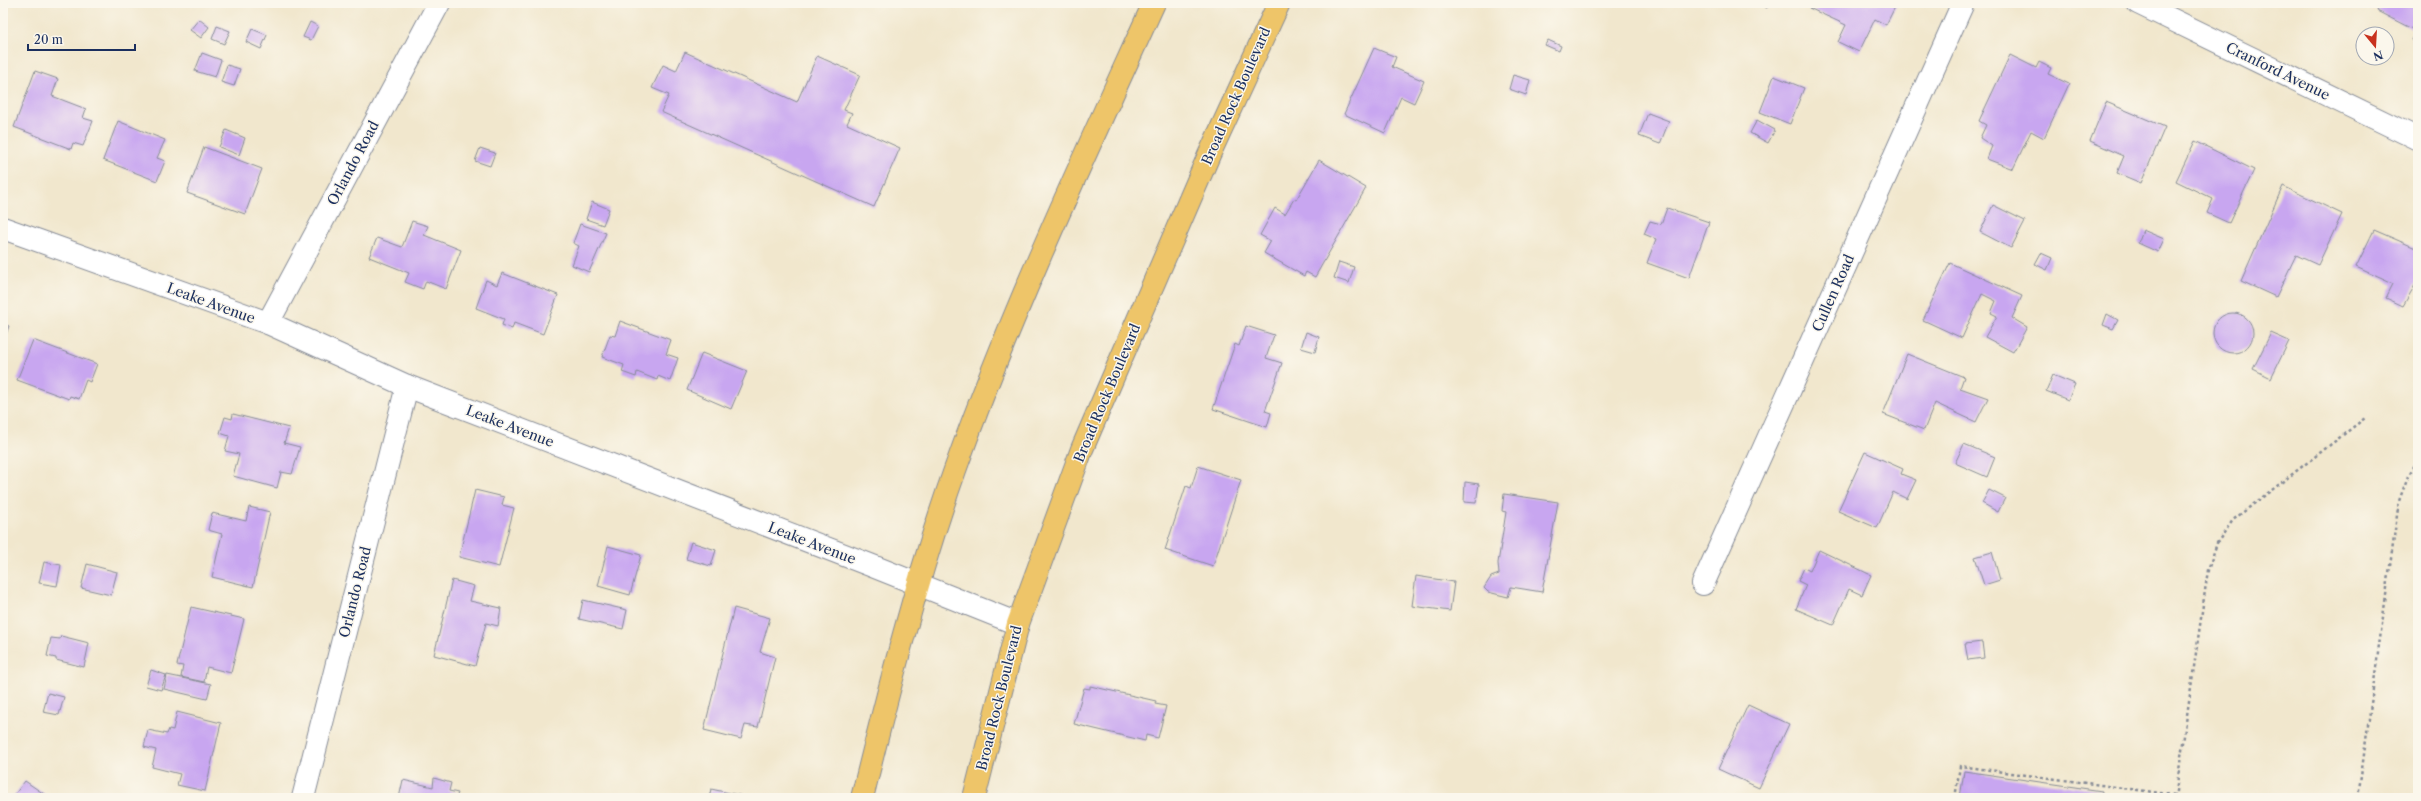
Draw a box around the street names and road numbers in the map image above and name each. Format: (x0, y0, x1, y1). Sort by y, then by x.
street label: Broad Rock Boulevard (1198, 24, 1275, 168)
street label: Cranford Avenue (2223, 38, 2333, 104)
street label: Orlando Road (323, 117, 383, 208)
street label: Cullen Road (1808, 251, 1858, 334)
street label: Leake Avenue (164, 279, 258, 327)
street label: Broad Rock Boulevard (1070, 321, 1145, 465)
street label: Leake Avenue (463, 401, 557, 451)
street label: Leake Avenue (765, 518, 859, 568)
street label: Orlando Road (335, 544, 375, 639)
street label: Broad Rock Boulevard (972, 623, 1026, 772)

